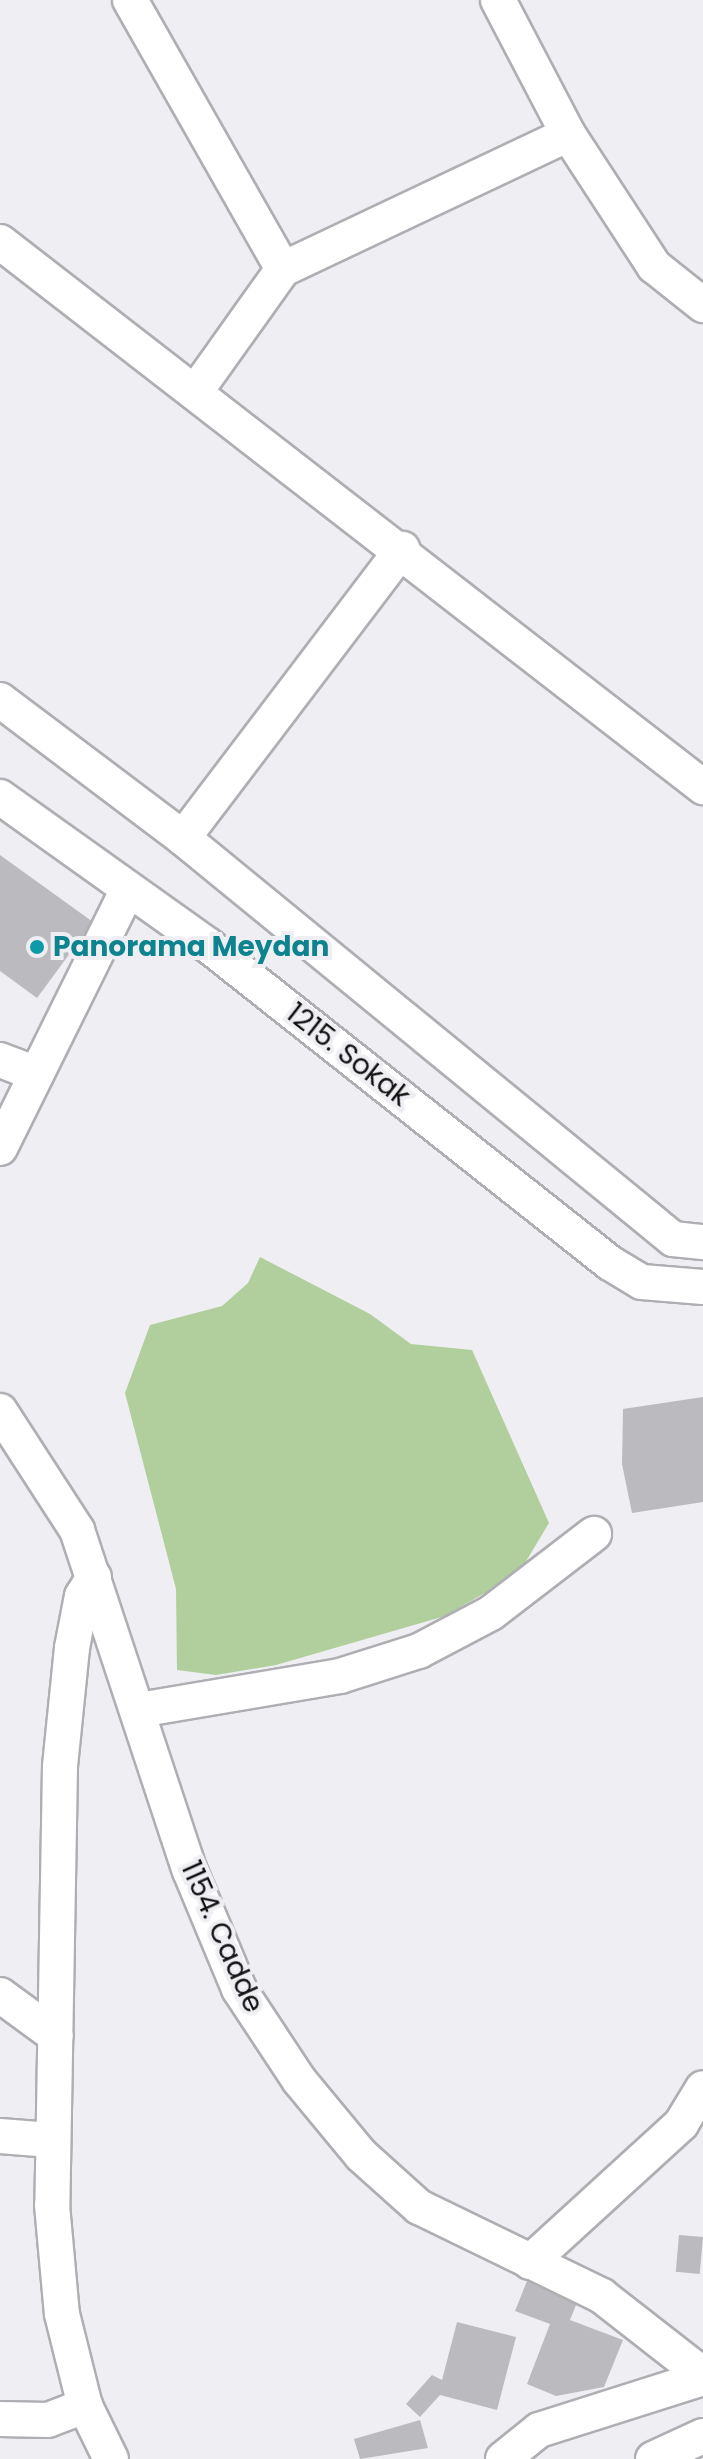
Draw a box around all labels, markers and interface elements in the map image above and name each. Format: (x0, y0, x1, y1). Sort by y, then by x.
place label: Panorama Meydan (53, 930, 329, 964)
marker: Panorama Meydan (28, 938, 46, 956)
street label: 1215. Sokak (280, 996, 416, 1114)
street label: 1154. Cadde (174, 1856, 270, 2018)

